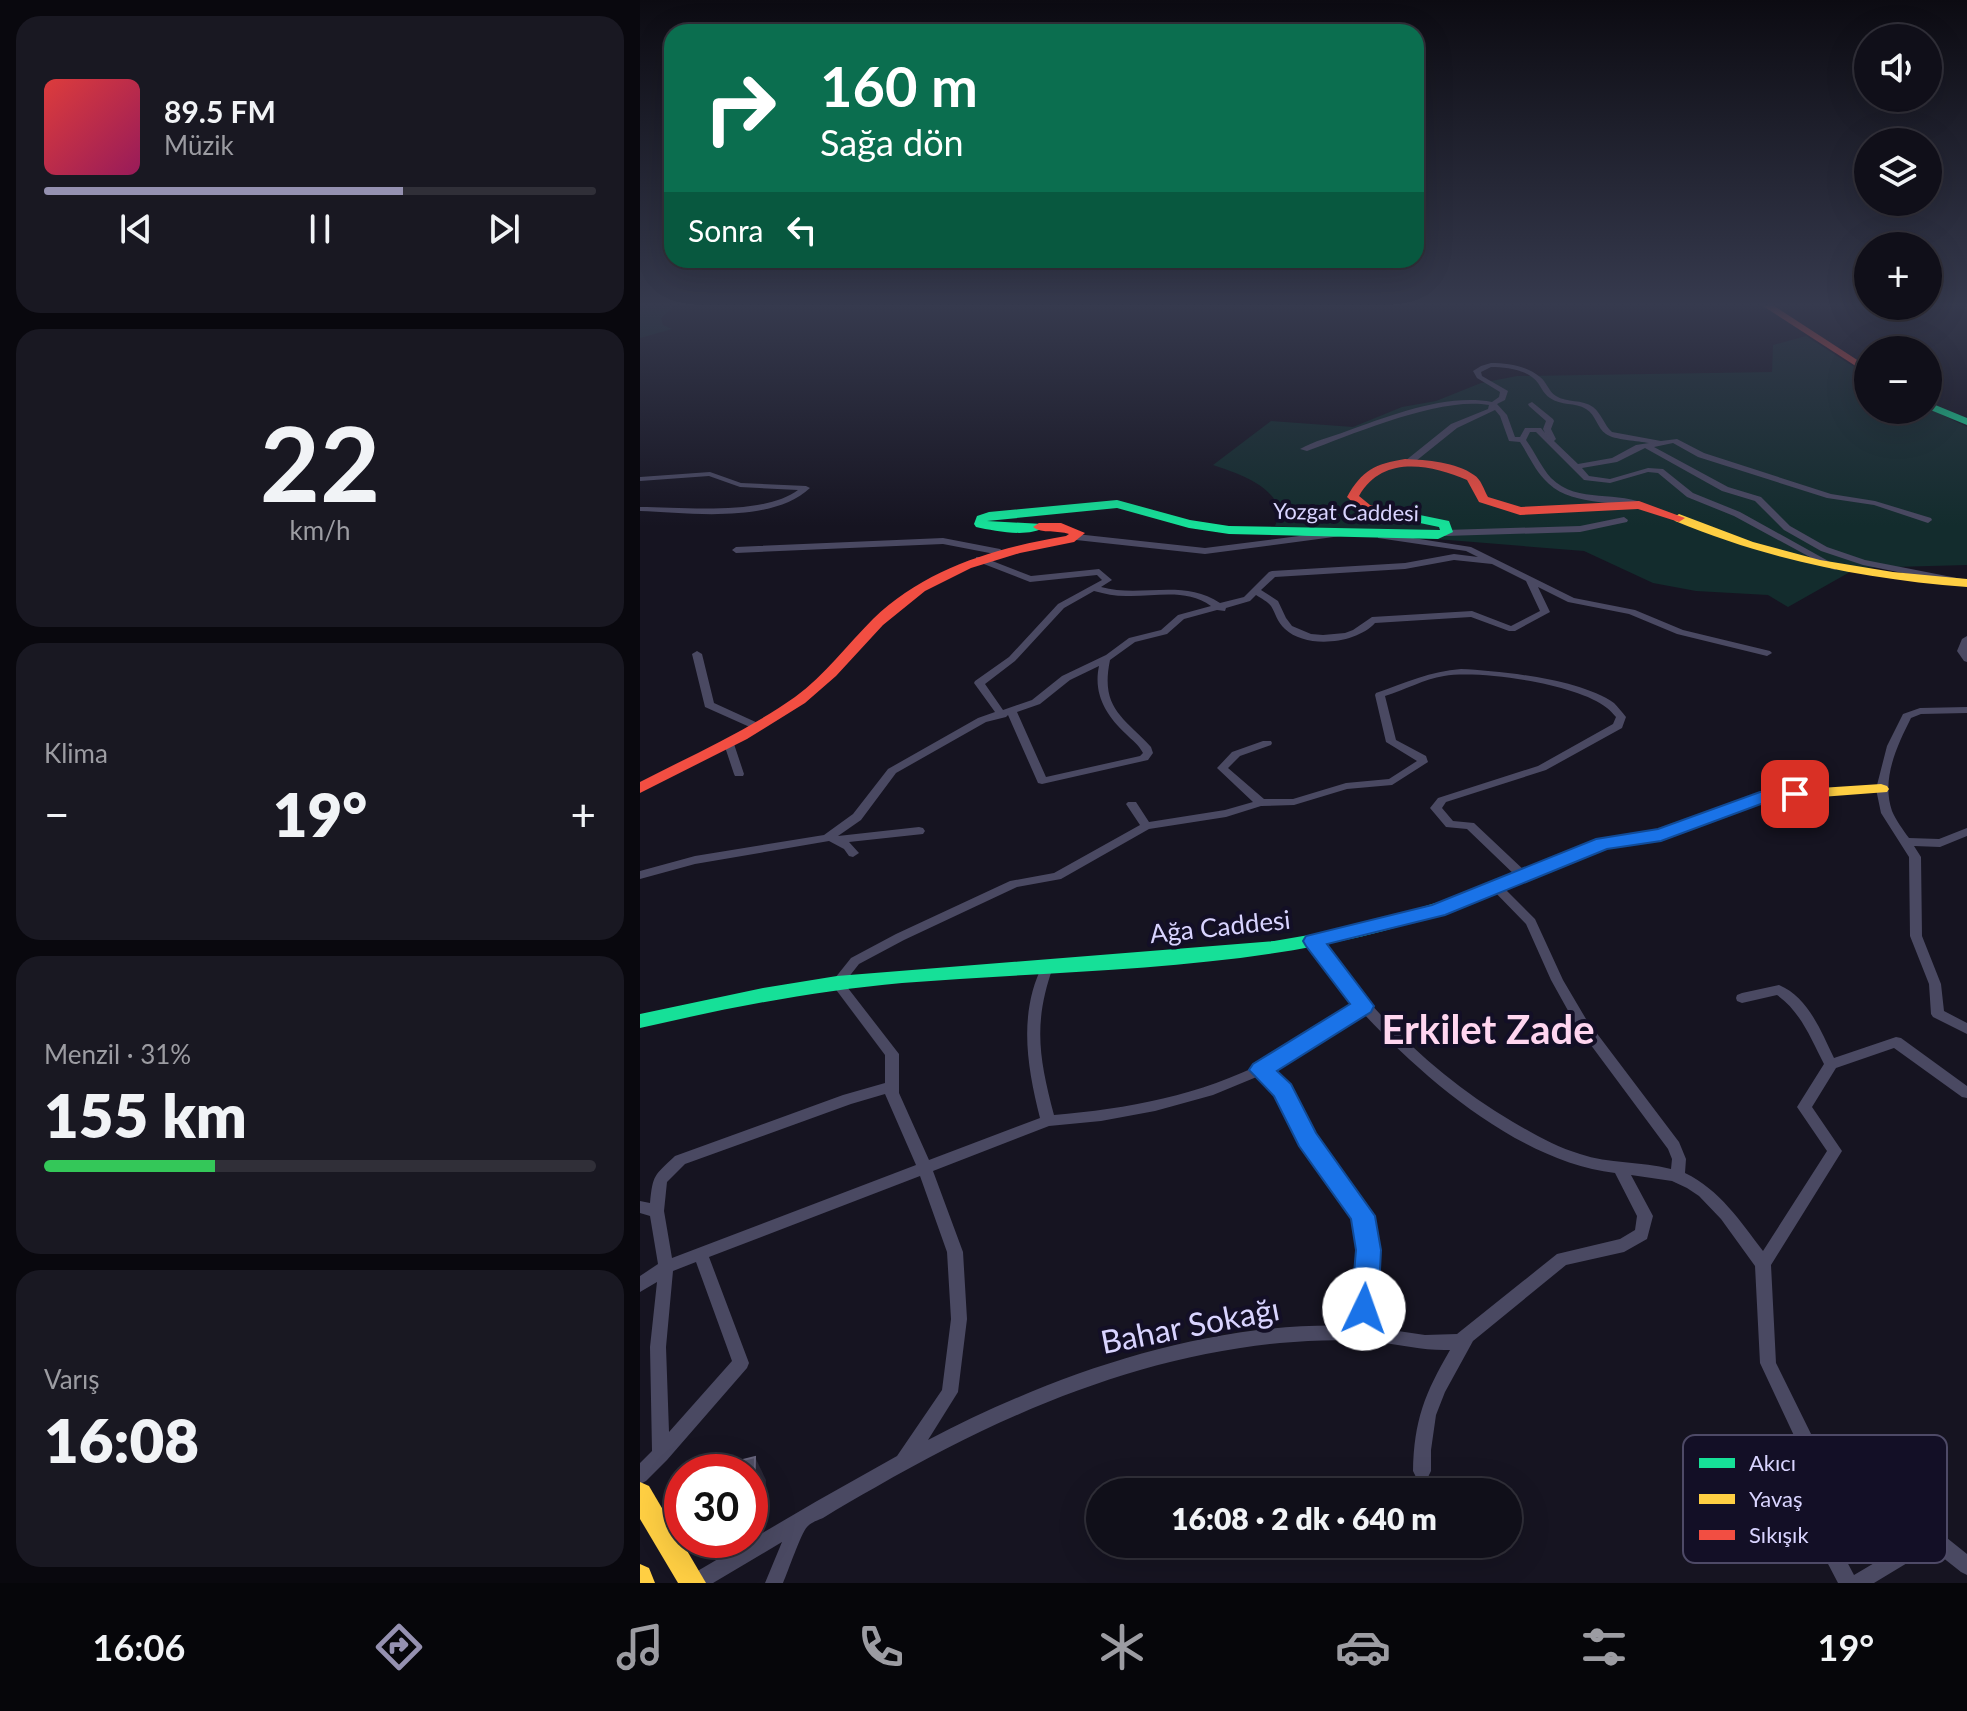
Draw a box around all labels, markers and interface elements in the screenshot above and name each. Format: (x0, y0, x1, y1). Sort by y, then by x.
map controls (1854, 24, 1942, 424)
button: sound (1854, 24, 1942, 112)
text: 160 m (820, 52, 978, 119)
icon: right (688, 56, 792, 160)
text: 89.5 FM (164, 93, 276, 129)
text: Sağa dön (820, 120, 964, 164)
button: layers (1854, 128, 1942, 216)
text: Müzik (164, 129, 234, 161)
icon: previous (114, 207, 158, 251)
icon: pause (298, 207, 342, 251)
icon: next (482, 207, 526, 251)
icon: left (780, 208, 824, 252)
text: Sonra (688, 212, 764, 248)
button: + (1854, 232, 1942, 320)
button: − (1854, 336, 1942, 424)
text: 22 (260, 399, 380, 524)
street label: Yozgat Caddesi (1273, 497, 1419, 526)
text: km/h (290, 514, 350, 546)
text: Klima (44, 737, 108, 769)
pin (1761, 760, 1829, 828)
icon: arrive (1773, 772, 1817, 816)
text: 19° (273, 778, 367, 850)
text: − (44, 788, 70, 840)
text: + (570, 788, 596, 840)
street label: Ağa Caddesi (1148, 903, 1292, 949)
district label: Erkilet Zade (1381, 1005, 1595, 1053)
text: Menzil · 31% (44, 1038, 191, 1070)
text: 155 km (44, 1079, 247, 1151)
position arrow (1322, 1267, 1406, 1351)
street label: Bahar Sokağı (1097, 1288, 1282, 1361)
text: Varış (44, 1363, 100, 1395)
text: 16:08 (44, 1404, 199, 1476)
legend (1683, 1435, 1947, 1563)
text: Akıcı (1749, 1449, 1796, 1476)
speed limit sign: 30 (664, 1454, 768, 1558)
text: Yavaş (1749, 1485, 1803, 1512)
text: 16:08 · 2 dk · 640 m (1171, 1500, 1437, 1536)
text: Sıkışık (1749, 1521, 1809, 1548)
icon: directions (371, 1619, 427, 1675)
icon: music (612, 1619, 668, 1675)
icon: phone (853, 1619, 909, 1675)
icon: climate (1094, 1619, 1150, 1675)
icon: car (1335, 1619, 1391, 1675)
icon: filters (1576, 1619, 1632, 1675)
text: 16:06 (93, 1625, 185, 1669)
text: 19° (1818, 1625, 1874, 1669)

